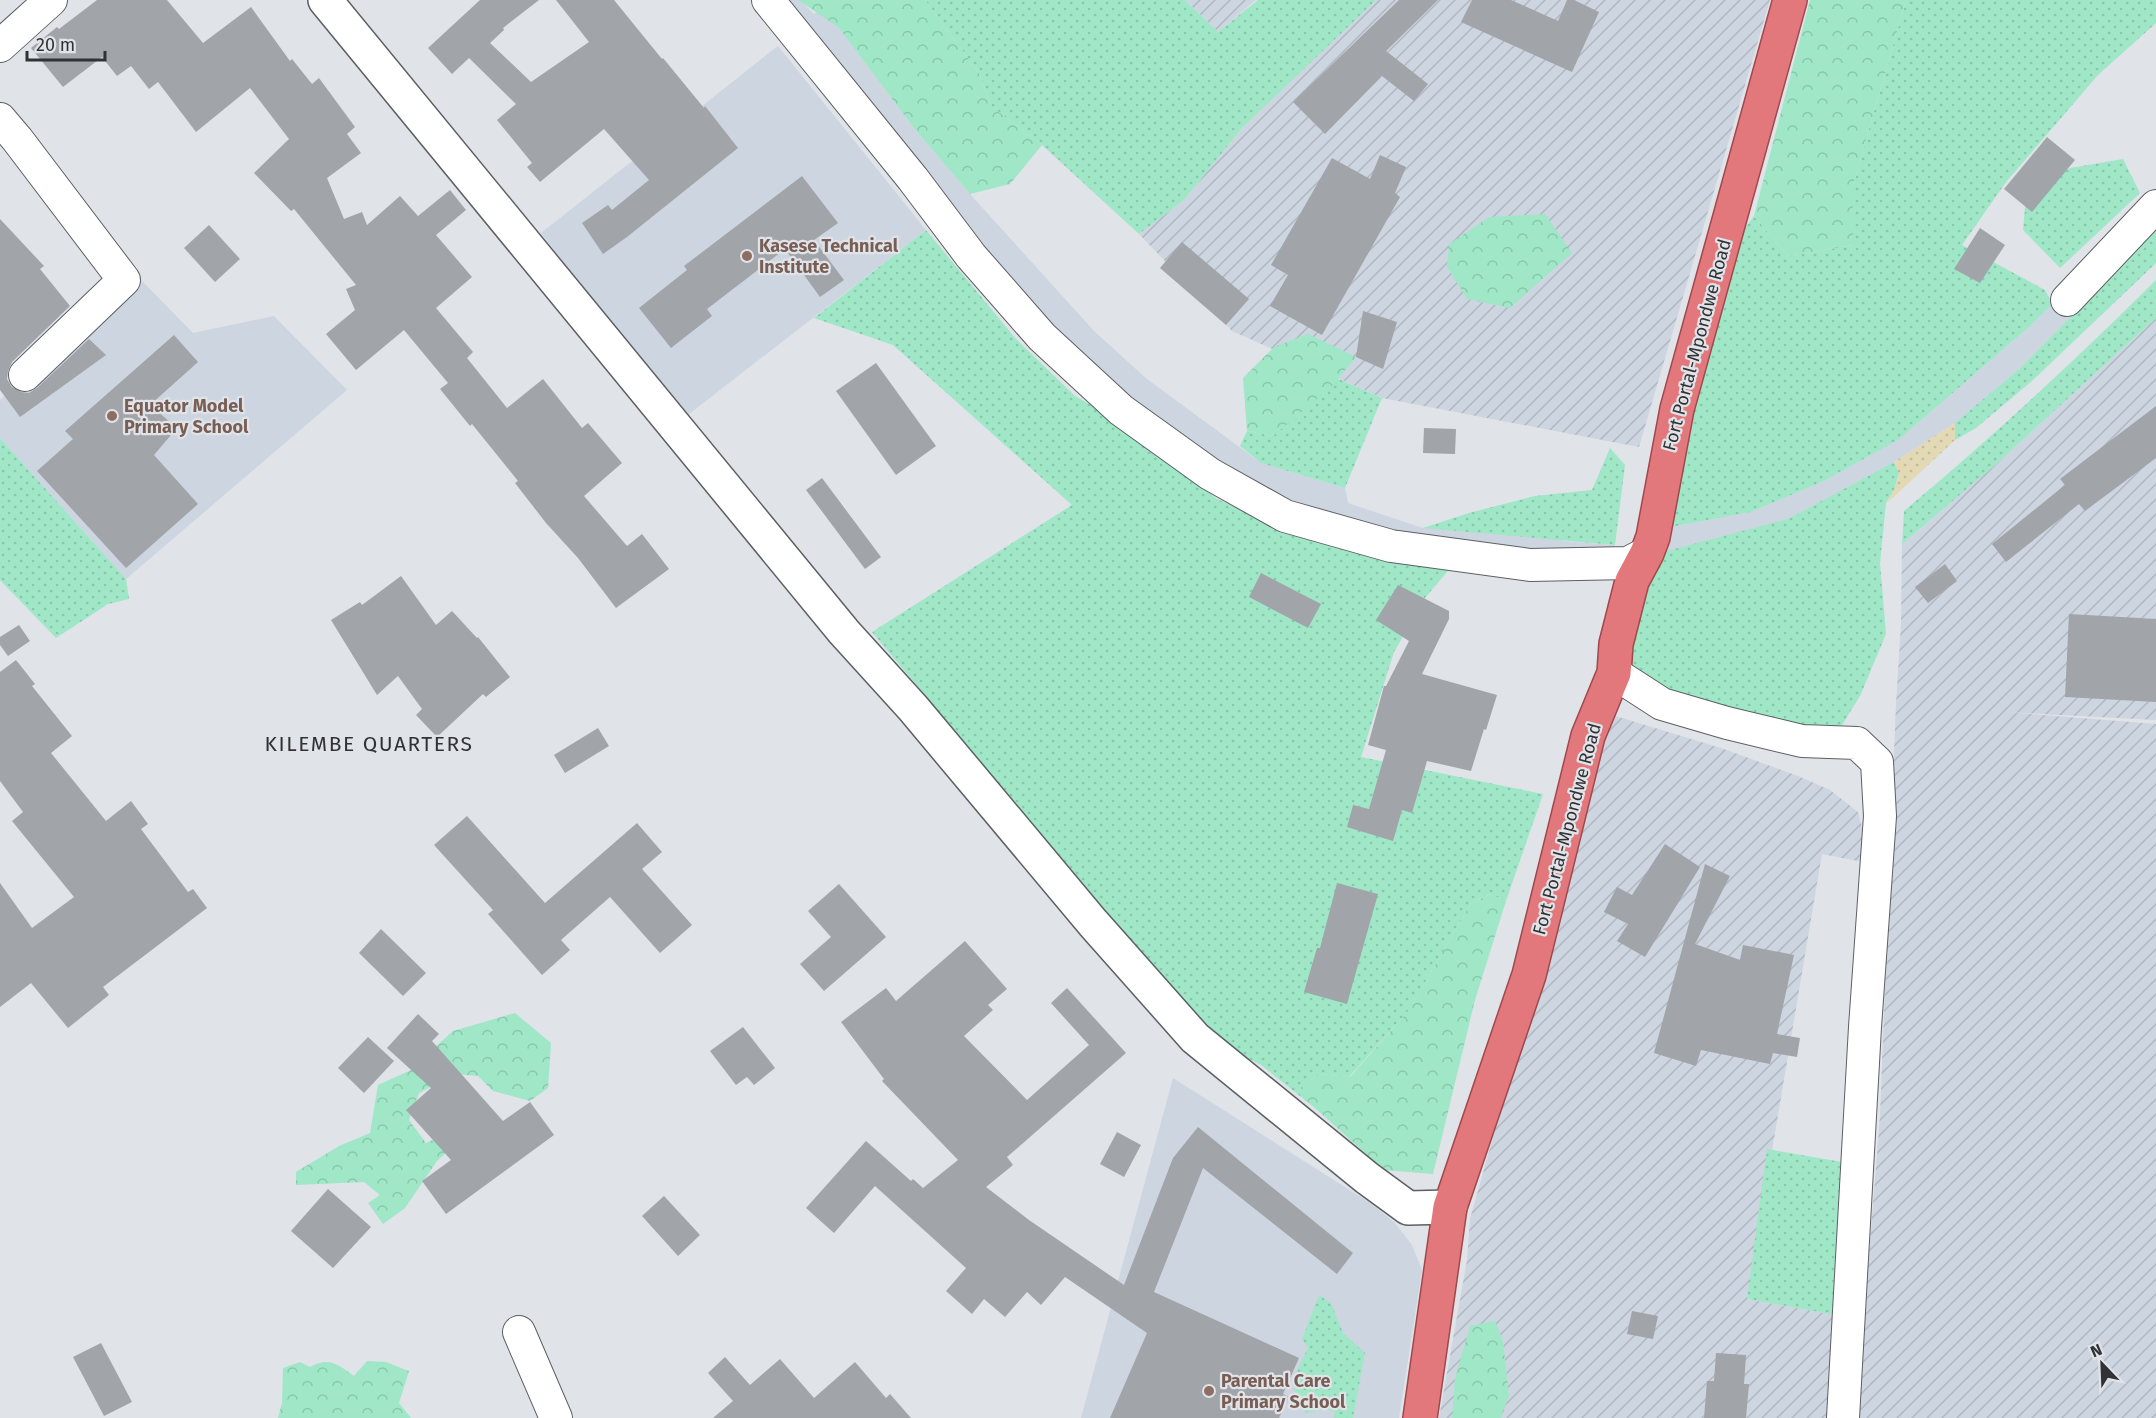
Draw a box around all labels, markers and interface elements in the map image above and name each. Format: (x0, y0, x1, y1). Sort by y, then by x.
scale bar (27, 24, 105, 62)
text: 20 m (36, 34, 75, 56)
place label: Kasese Technical Institute (759, 235, 899, 278)
street label: Fort Portal-Mpondwe Road (1658, 237, 1736, 453)
marker: Kasese Technical Institute (740, 249, 754, 263)
place label: Equator Model Primary School (124, 395, 249, 438)
marker: Equator Model Primary School (105, 409, 119, 423)
street label: Fort Portal-Mpondwe Road (1528, 721, 1606, 937)
district label: KILEMBE QUARTERS (265, 731, 473, 757)
north arrow (2072, 1334, 2132, 1394)
text: N (2088, 1340, 2105, 1361)
place label: Parental Care Primary School (1221, 1370, 1346, 1413)
marker: Parental Care Primary School (1202, 1384, 1216, 1398)

